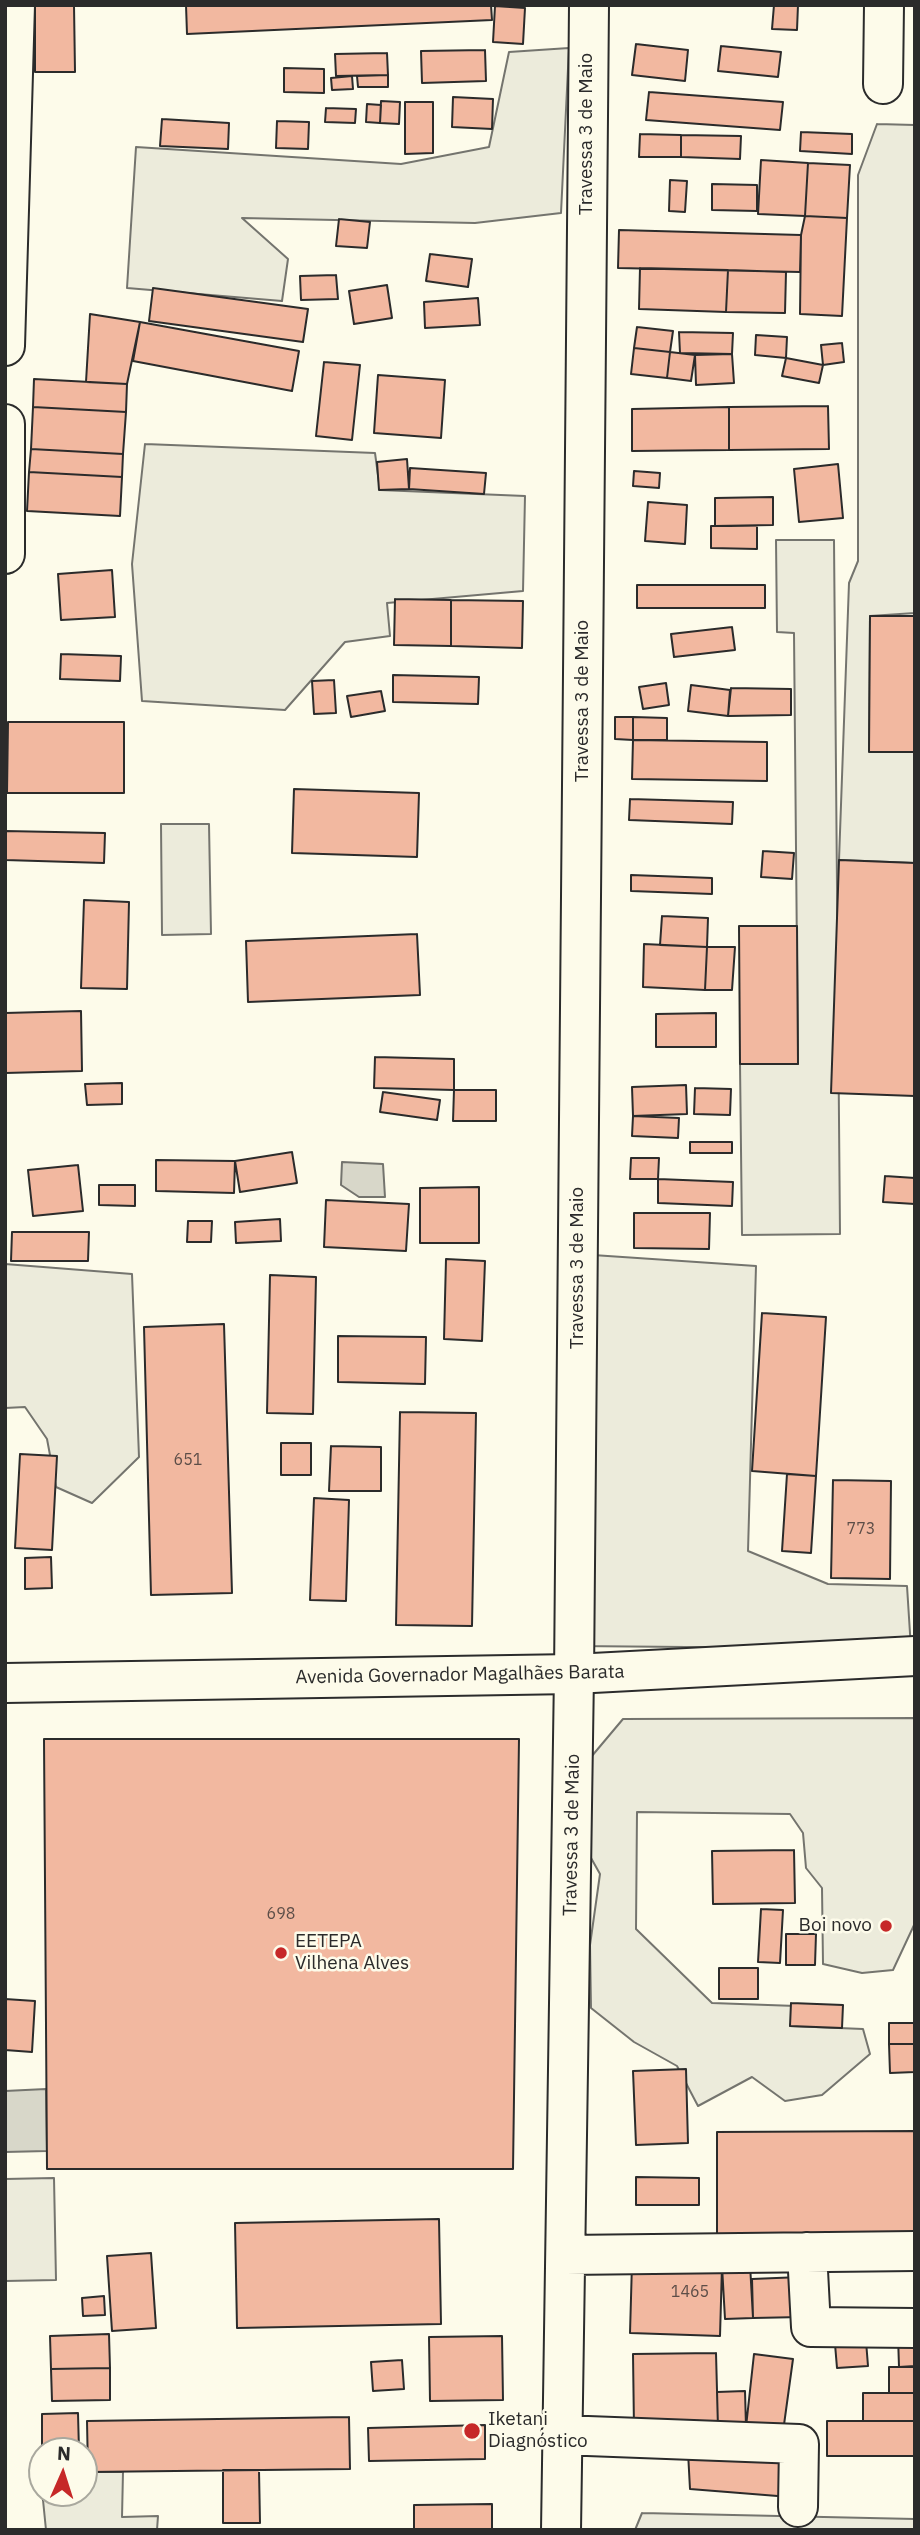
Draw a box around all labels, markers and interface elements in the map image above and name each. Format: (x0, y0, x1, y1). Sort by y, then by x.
street label: Travessa 3 de Maio (576, 53, 598, 215)
street label: Travessa 3 de Maio (572, 620, 594, 782)
street label: Travessa 3 de Maio (567, 1187, 589, 1349)
house number: 651 (174, 1450, 202, 1470)
house number: 773 (847, 1519, 875, 1539)
street label: Avenida Governador Magalhães Barata (295, 1661, 625, 1689)
street label: Travessa 3 de Maio (559, 1754, 585, 1916)
house number: 698 (267, 1904, 295, 1924)
place label: Boi novo (799, 1915, 872, 1937)
marker: Boi novo (878, 1918, 894, 1934)
place label: EETEPA Vilhena Alves (295, 1931, 409, 1975)
marker: EETEPA Vilhena Alves (273, 1945, 289, 1961)
house number: 1465 (671, 2282, 709, 2302)
place label: Iketani Diagnóstico (488, 2409, 588, 2453)
marker: Iketani Diagnóstico (462, 2421, 482, 2441)
north arrow (28, 2437, 98, 2507)
text: N (56, 2441, 71, 2465)

